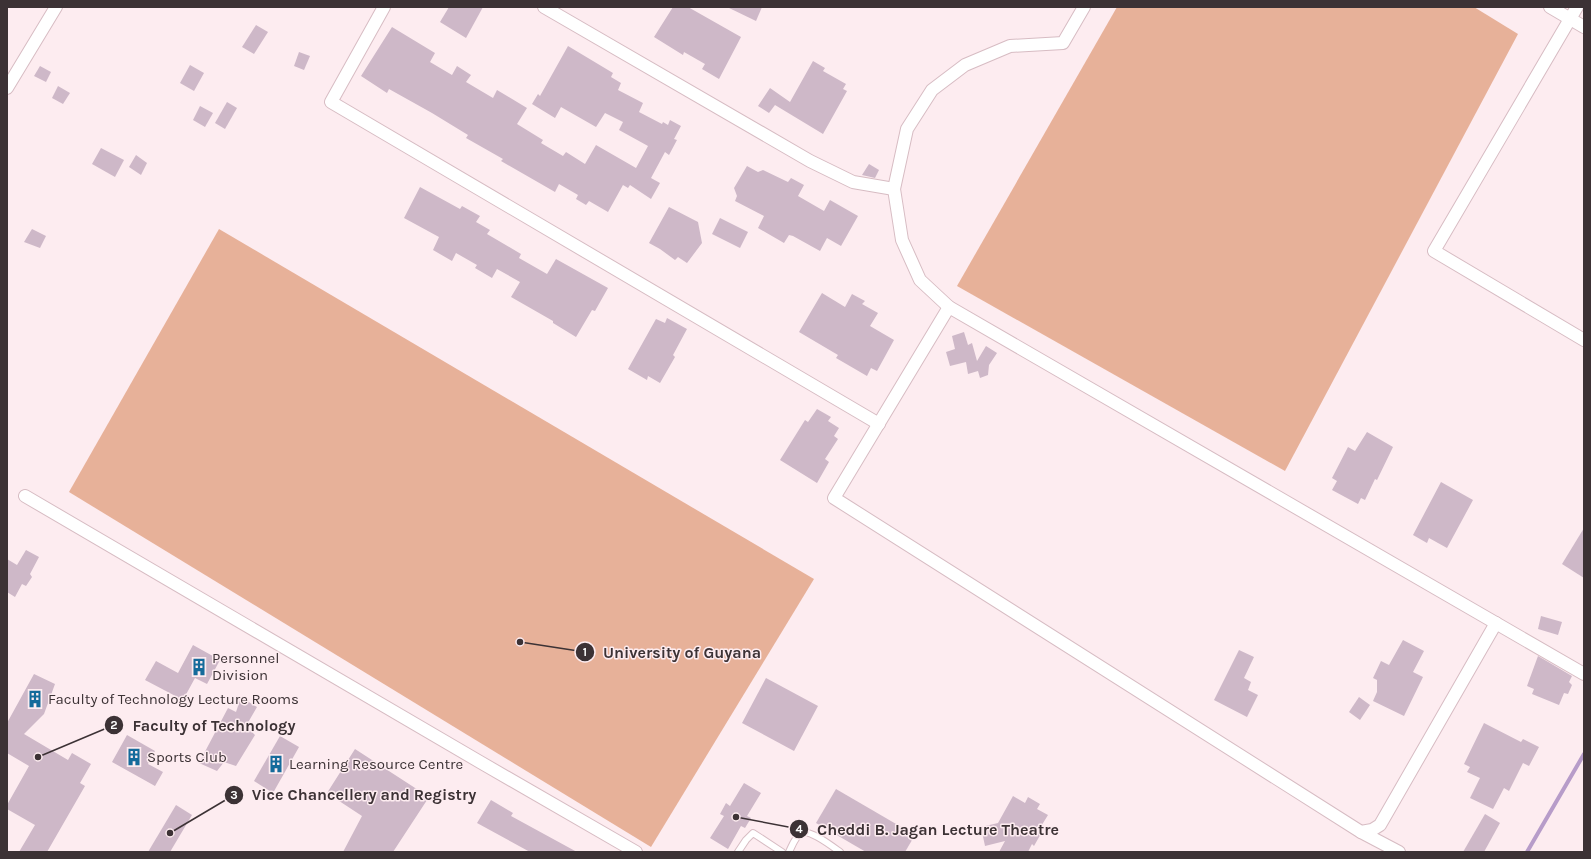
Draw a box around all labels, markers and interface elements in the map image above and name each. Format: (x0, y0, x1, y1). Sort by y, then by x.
callout: University of Guyana (575, 638, 769, 666)
text: University of Guyana (603, 643, 761, 662)
text: 1 (583, 645, 587, 659)
place label: Personnel Division (212, 649, 280, 684)
building icon: Personnel Division (189, 657, 209, 677)
building icon: Faculty of Technology Lecture Rooms (25, 689, 45, 709)
place label: Faculty of Technology Lecture Rooms (48, 690, 299, 708)
callout: Faculty of Technology (104, 711, 303, 739)
text: Faculty of Technology (132, 716, 296, 735)
text: 2 (110, 718, 118, 732)
building icon: Sports Club (124, 747, 144, 767)
place label: Sports Club (147, 748, 227, 766)
building icon: Learning Resource Centre (266, 754, 286, 774)
place label: Learning Resource Centre (289, 755, 463, 773)
callout: Vice Chancellery and Registry (224, 781, 485, 809)
text: Vice Chancellery and Registry (252, 785, 476, 804)
text: 3 (230, 788, 238, 802)
callout: Cheddi B. Jagan Lecture Theatre (789, 815, 1067, 843)
text: Cheddi B. Jagan Lecture Theatre (817, 820, 1059, 839)
text: 4 (795, 822, 803, 836)

